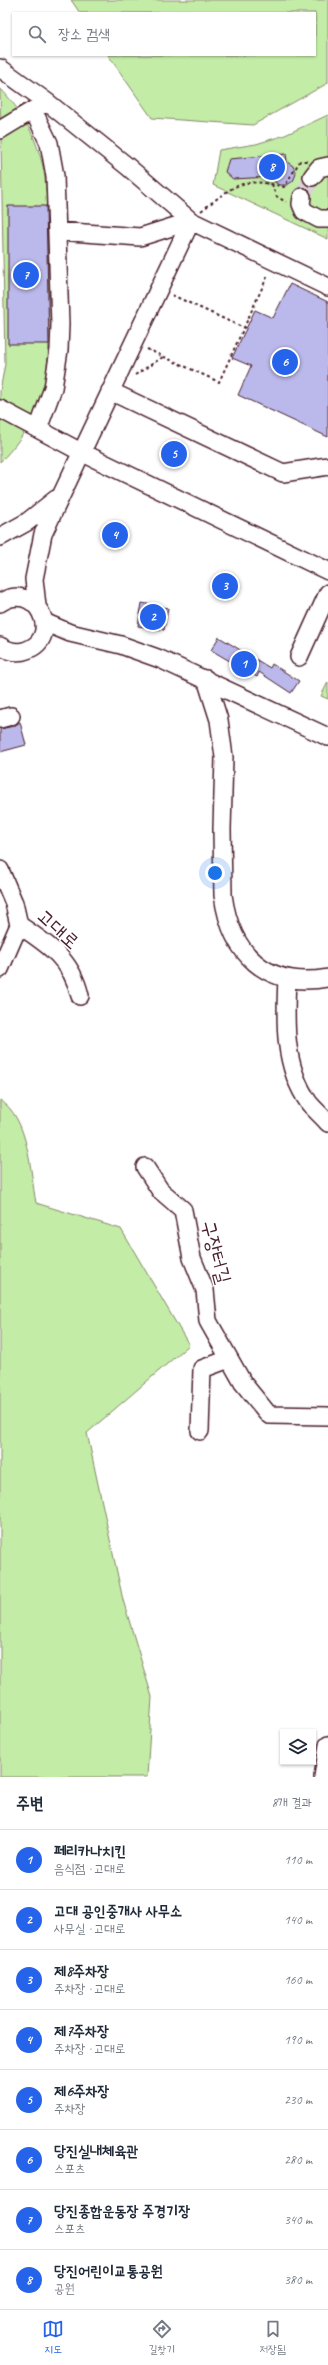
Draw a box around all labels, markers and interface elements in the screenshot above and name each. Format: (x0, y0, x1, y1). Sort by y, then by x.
search box (12, 12, 316, 56)
icon: search (26, 23, 48, 45)
text: 장소 검색 (58, 25, 110, 44)
pin: 8 (259, 152, 285, 182)
pin: 7 (13, 260, 39, 290)
pin: 6 (272, 347, 298, 377)
pin: 5 (161, 439, 187, 469)
pin: 4 (102, 520, 128, 550)
pin: 3 (212, 571, 238, 601)
pin: 2 (140, 602, 166, 632)
pin: 1 (231, 649, 257, 679)
your location (205, 863, 225, 883)
street label: 고대로 (32, 904, 84, 954)
street label: 구장터길 (196, 1218, 236, 1286)
map controls (280, 1729, 316, 1765)
button: layers (280, 1729, 316, 1765)
text: 주변 (16, 1793, 43, 1814)
text: 8개 결과 (272, 1795, 312, 1811)
text: 페리카나치킨 (54, 1842, 126, 1861)
text: 1 (26, 1852, 32, 1868)
text: 110 m (284, 1852, 312, 1868)
text: 음식점 · 고대로 (54, 1861, 126, 1877)
text: 고대 공인중개사 사무소 (54, 1902, 182, 1921)
text: 2 (26, 1912, 32, 1928)
text: 140 m (284, 1912, 312, 1928)
text: 사무실 · 고대로 (54, 1921, 126, 1937)
text: 제8주차장 (54, 1962, 109, 1981)
text: 3 (26, 1972, 32, 1988)
text: 160 m (284, 1972, 312, 1988)
text: 주차장 · 고대로 (54, 1981, 126, 1997)
text: 제7주차장 (54, 2022, 109, 2041)
text: 4 (26, 2032, 32, 2048)
text: 190 m (284, 2032, 312, 2048)
text: 주차장 · 고대로 (54, 2041, 126, 2057)
text: 제6주차장 (54, 2082, 109, 2101)
text: 5 (26, 2092, 32, 2108)
text: 230 m (284, 2092, 312, 2108)
text: 주차장 (54, 2101, 85, 2117)
text: 당진실내체육관 (54, 2142, 139, 2161)
text: 6 (26, 2152, 32, 2168)
text: 280 m (284, 2152, 312, 2168)
text: 스포츠 (54, 2161, 85, 2177)
text: 당진종합운동장 주경기장 (54, 2202, 190, 2221)
text: 7 (26, 2212, 32, 2228)
text: 340 m (284, 2212, 312, 2228)
text: 스포츠 (54, 2221, 85, 2237)
text: 당진어린이교통공원 (54, 2262, 163, 2281)
text: 8 (26, 2272, 32, 2288)
text: 380 m (284, 2272, 312, 2288)
text: 공원 (54, 2281, 75, 2297)
tab: 지도 (42, 2318, 64, 2357)
tab: 길찾기 (148, 2318, 175, 2357)
tab: 저장됨 (259, 2318, 286, 2357)

